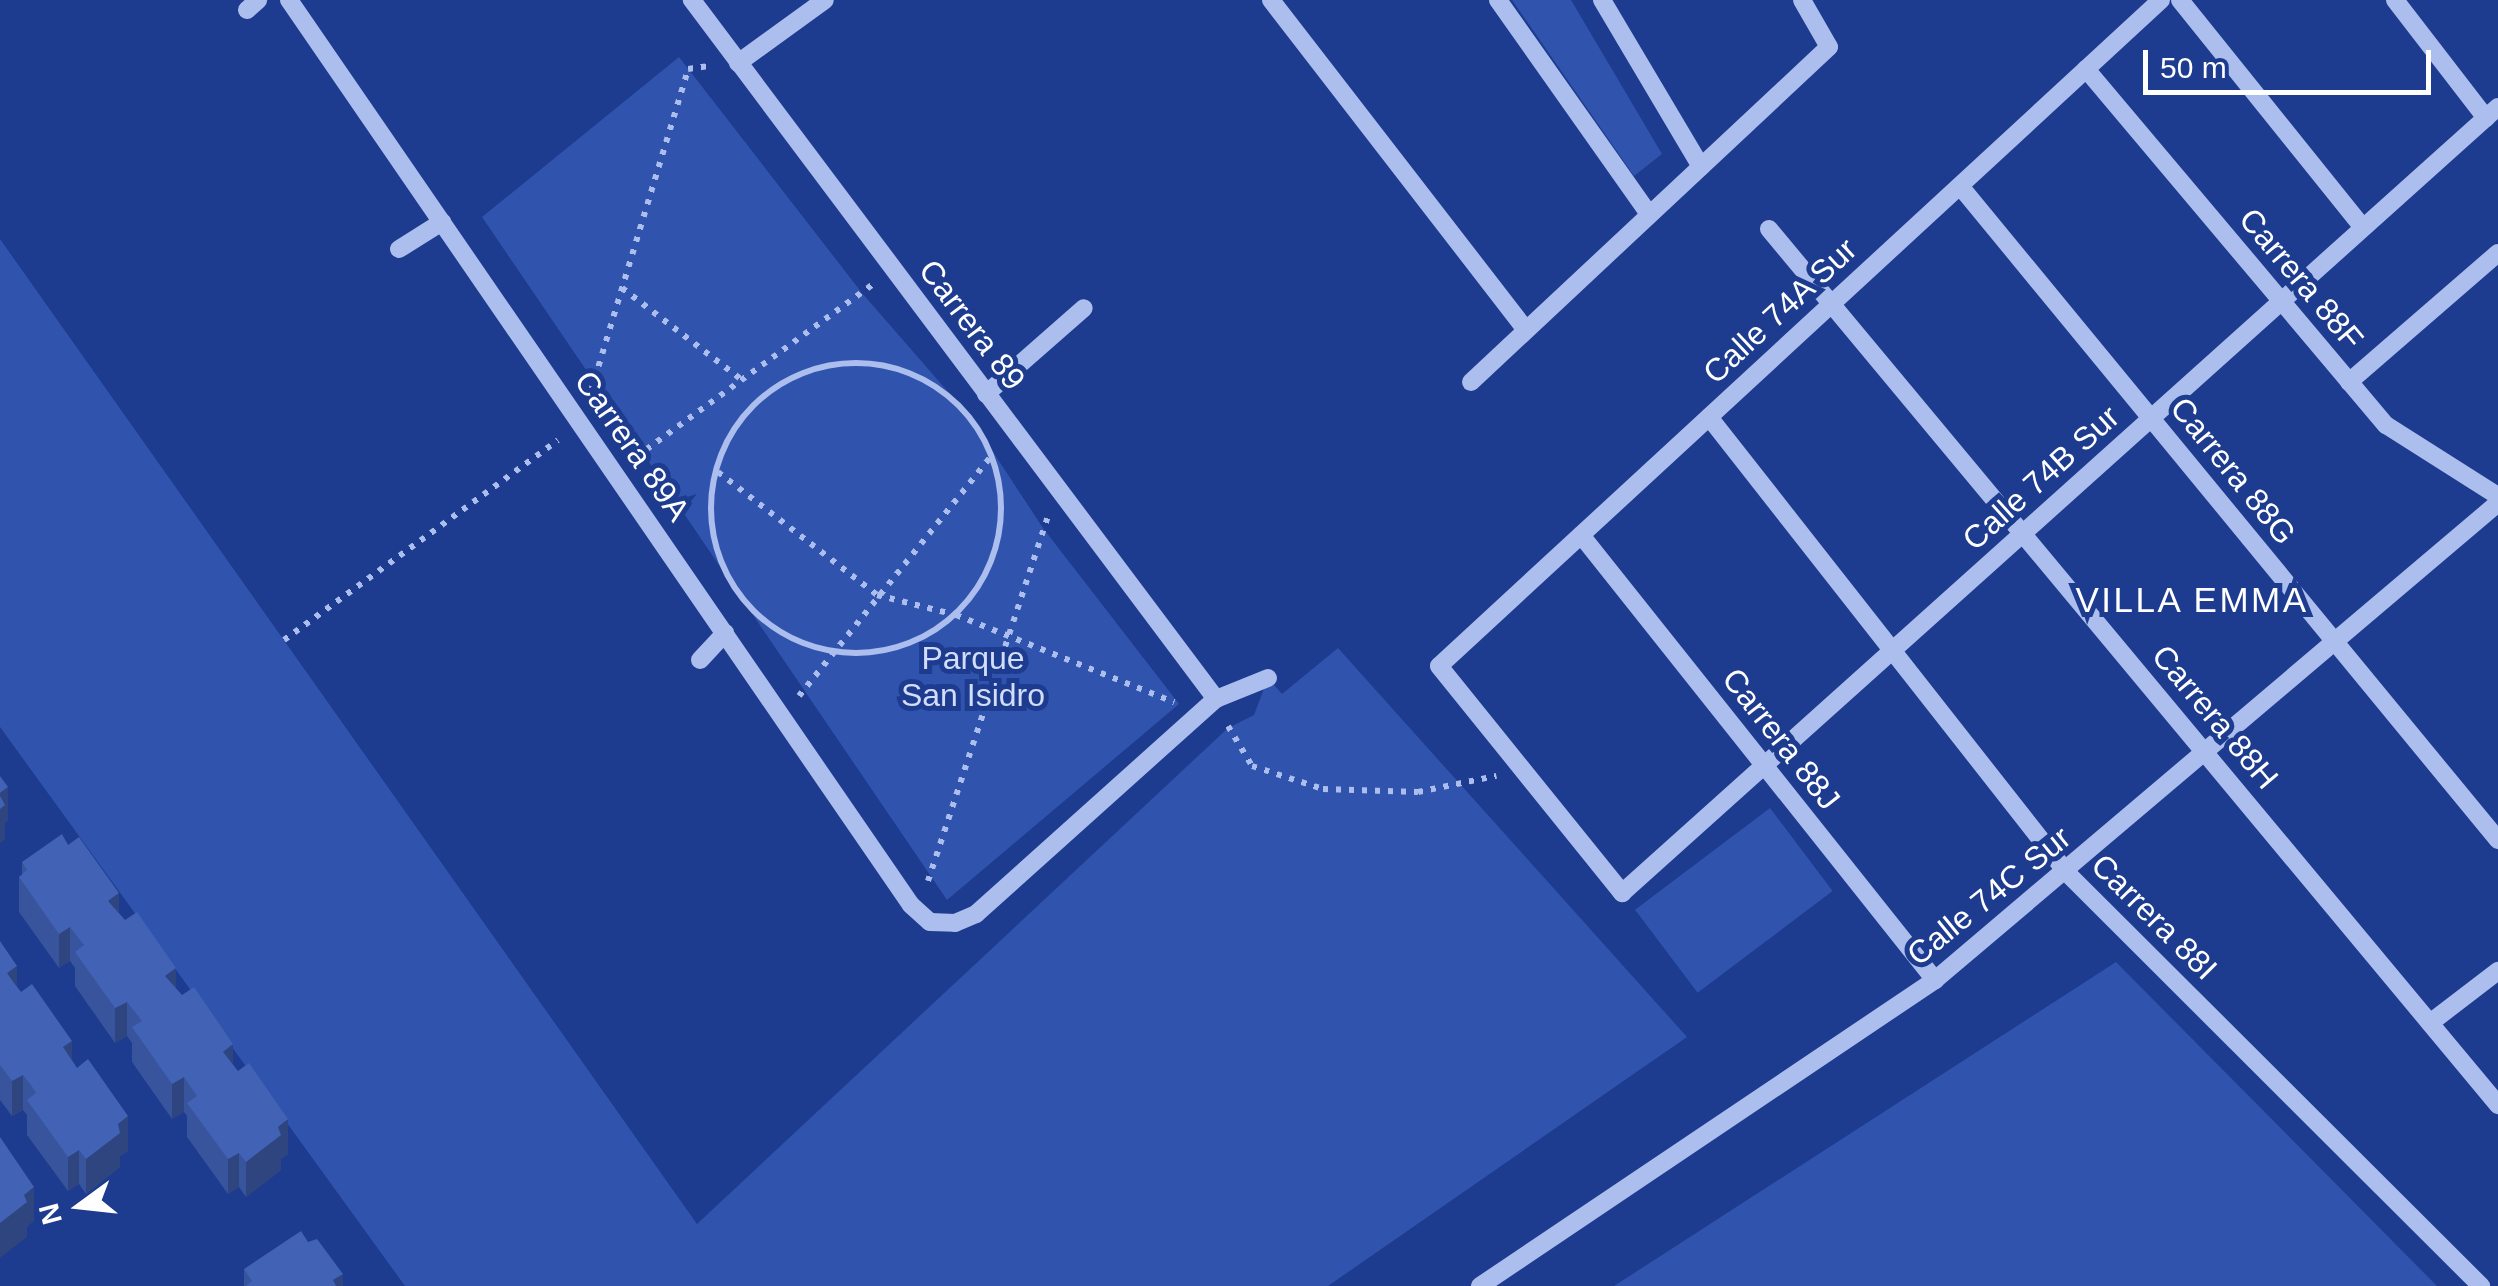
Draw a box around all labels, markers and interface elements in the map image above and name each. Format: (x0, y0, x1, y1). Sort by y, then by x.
scale bar (2148, 30, 2436, 92)
text: 50 m (2160, 51, 2227, 84)
street label: Carrera 88F (2231, 201, 2371, 357)
street label: Calle 74A Sur (1695, 230, 1865, 392)
street label: Carrera 89 (911, 252, 1033, 398)
street label: Carrera 89A (566, 364, 698, 528)
street label: Carrera 88G (2162, 390, 2304, 552)
street label: Calle 74B Sur (1955, 398, 2127, 558)
district label: VILLA EMMA (2074, 579, 2310, 621)
street label: Carrera 88H (2144, 637, 2286, 797)
park label: Parque San Isidro (901, 640, 1045, 715)
street label: Carrera 88J (1714, 661, 1848, 817)
street label: Calle 74C Sur (1900, 818, 2078, 974)
street label: Carrera 88I (2083, 846, 2225, 988)
north arrow (30, 1156, 130, 1256)
text: N (33, 1200, 68, 1228)

